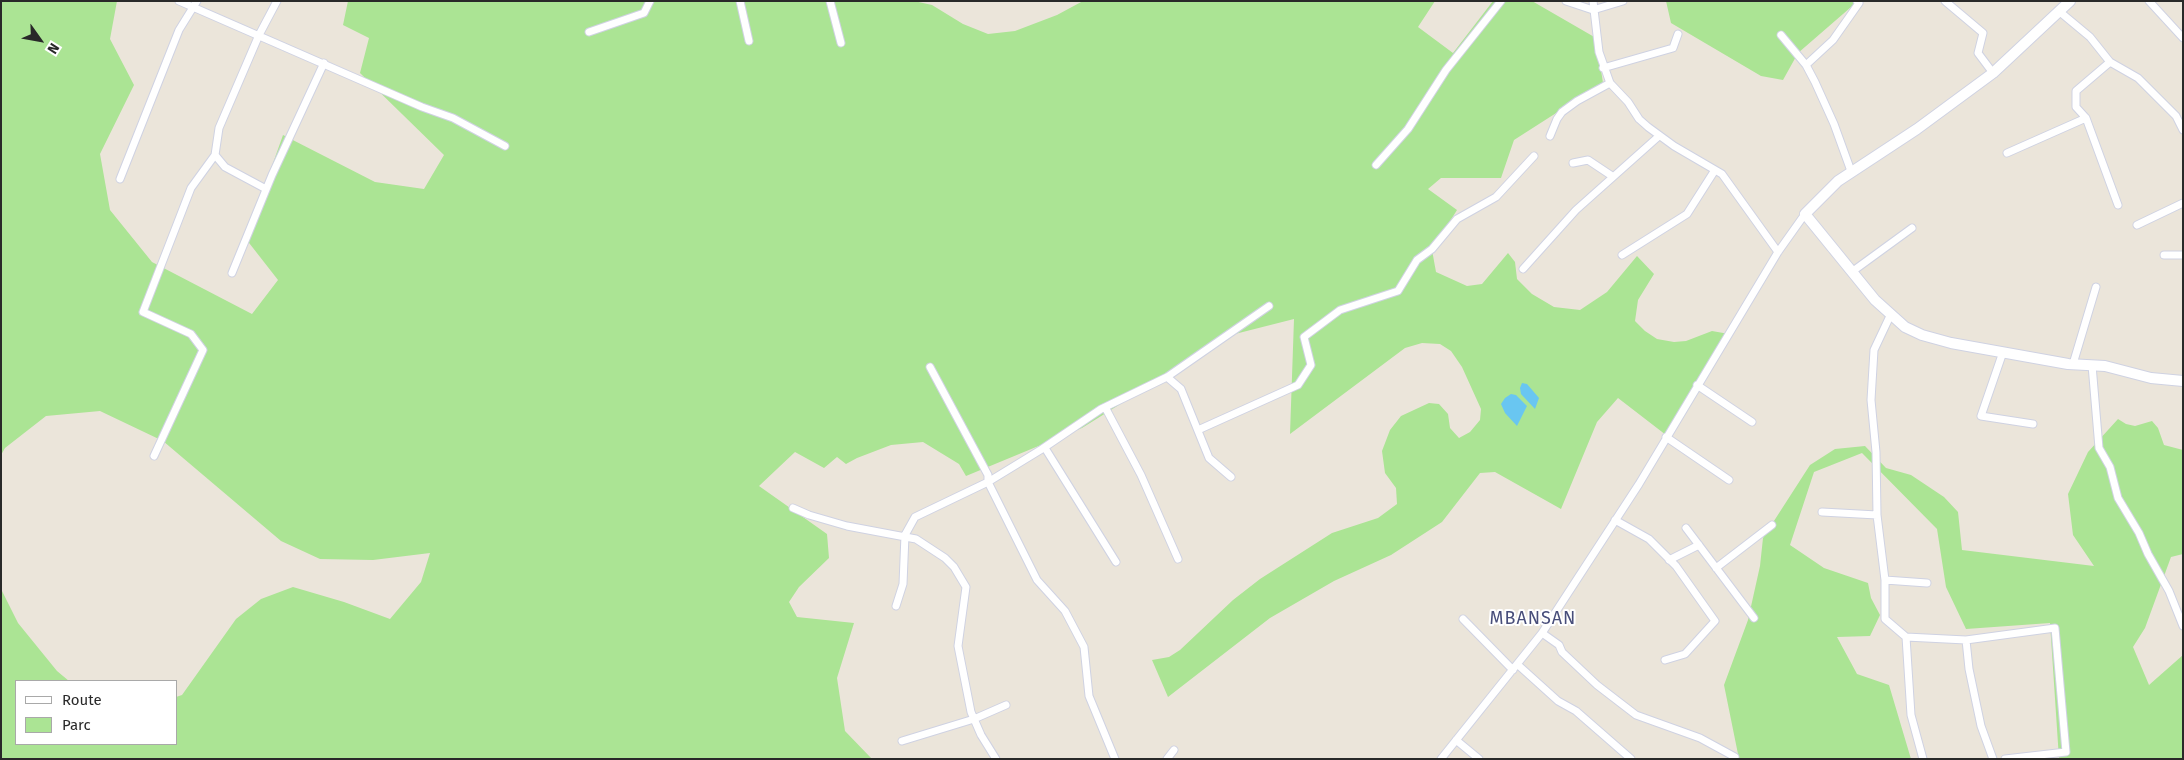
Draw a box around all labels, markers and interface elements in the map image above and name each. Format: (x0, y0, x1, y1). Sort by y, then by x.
north arrow (15, 15, 65, 65)
text: N (43, 40, 63, 57)
district label: MBANSAN (1489, 608, 1577, 630)
legend (15, 680, 178, 745)
text: Route (62, 691, 102, 709)
text: Parc (62, 716, 91, 734)

